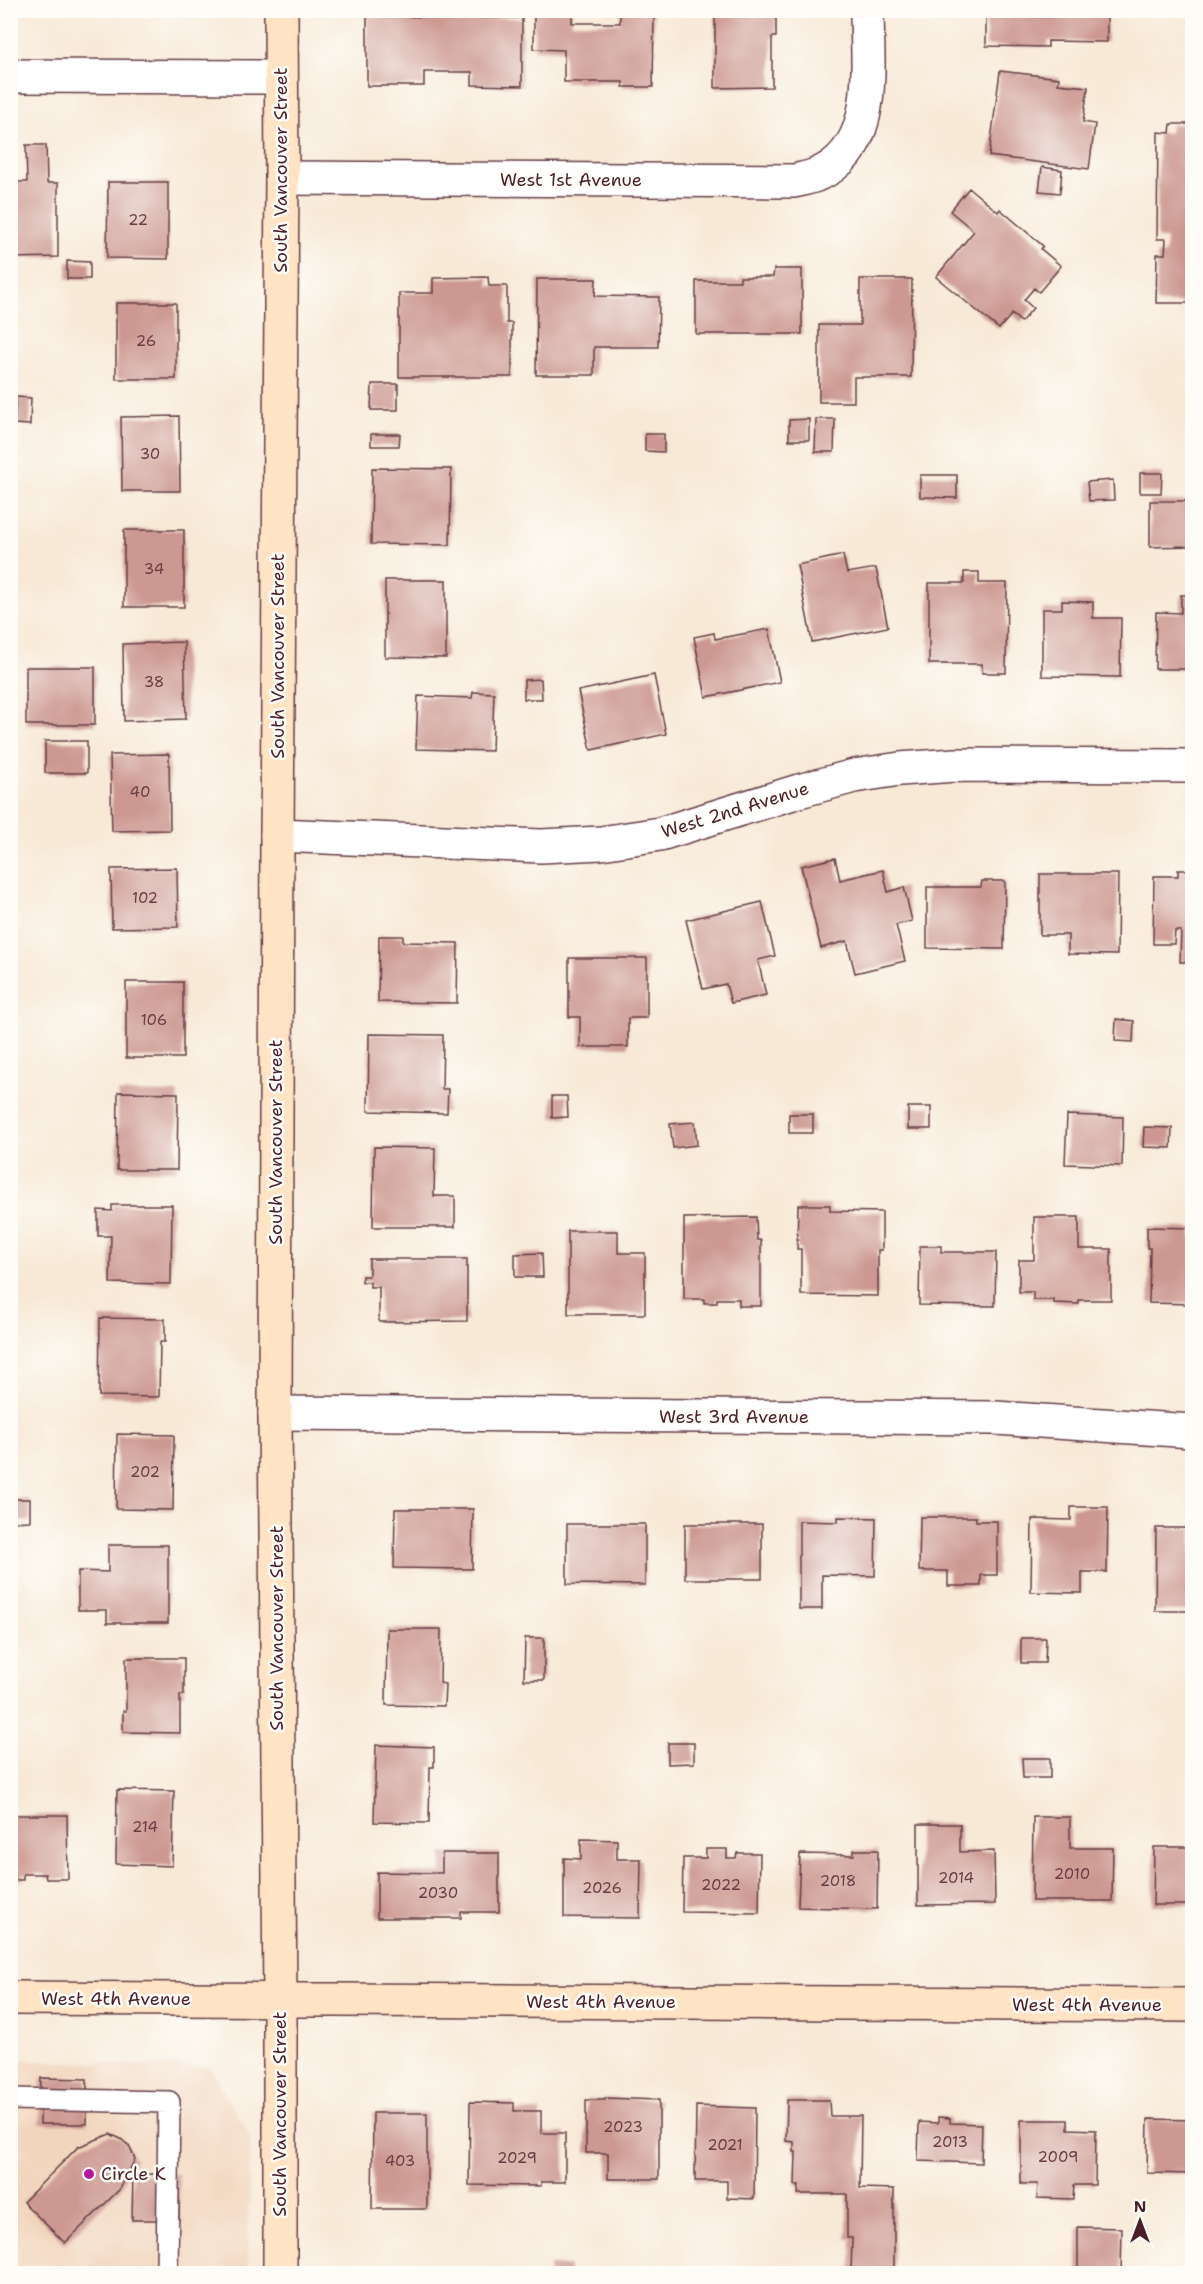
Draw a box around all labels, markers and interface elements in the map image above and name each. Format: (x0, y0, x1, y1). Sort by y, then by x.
street label: South Vancouver Street (269, 67, 293, 273)
street label: West 1st Avenue (500, 168, 642, 192)
house number: 22 (128, 210, 148, 230)
house number: 26 (136, 331, 156, 351)
house number: 30 (140, 444, 160, 464)
street label: South Vancouver Street (266, 553, 290, 759)
house number: 34 (144, 559, 164, 579)
house number: 38 (144, 672, 164, 692)
street label: West 2nd Avenue (658, 776, 812, 844)
house number: 40 (130, 782, 150, 802)
house number: 102 (132, 888, 158, 908)
house number: 106 (141, 1010, 167, 1030)
street label: South Vancouver Street (264, 1039, 288, 1245)
street label: West 3rd Avenue (659, 1405, 809, 1429)
house number: 202 (130, 1462, 160, 1482)
street label: South Vancouver Street (265, 1525, 289, 1731)
house number: 214 (132, 1817, 158, 1837)
house number: 2010 (1054, 1864, 1090, 1884)
house number: 2014 (938, 1868, 974, 1888)
house number: 2018 (820, 1871, 856, 1891)
house number: 2022 (701, 1875, 741, 1895)
house number: 2026 (582, 1878, 622, 1898)
house number: 2030 (418, 1883, 458, 1903)
street label: West 4th Avenue (41, 1987, 191, 2011)
street label: West 4th Avenue (526, 1990, 676, 2014)
street label: West 4th Avenue (1012, 1993, 1162, 2017)
street label: South Vancouver Street (268, 2011, 292, 2217)
house number: 2023 (603, 2117, 643, 2137)
house number: 2013 (932, 2132, 968, 2152)
house number: 2021 (707, 2135, 743, 2155)
house number: 2009 (1038, 2147, 1079, 2167)
house number: 2029 (497, 2148, 537, 2168)
house number: 403 (385, 2151, 415, 2171)
place label: Circle K (101, 2162, 167, 2186)
marker: Circle K (82, 2167, 96, 2181)
north arrow (1110, 2191, 1170, 2251)
text: N (1134, 2196, 1146, 2217)

